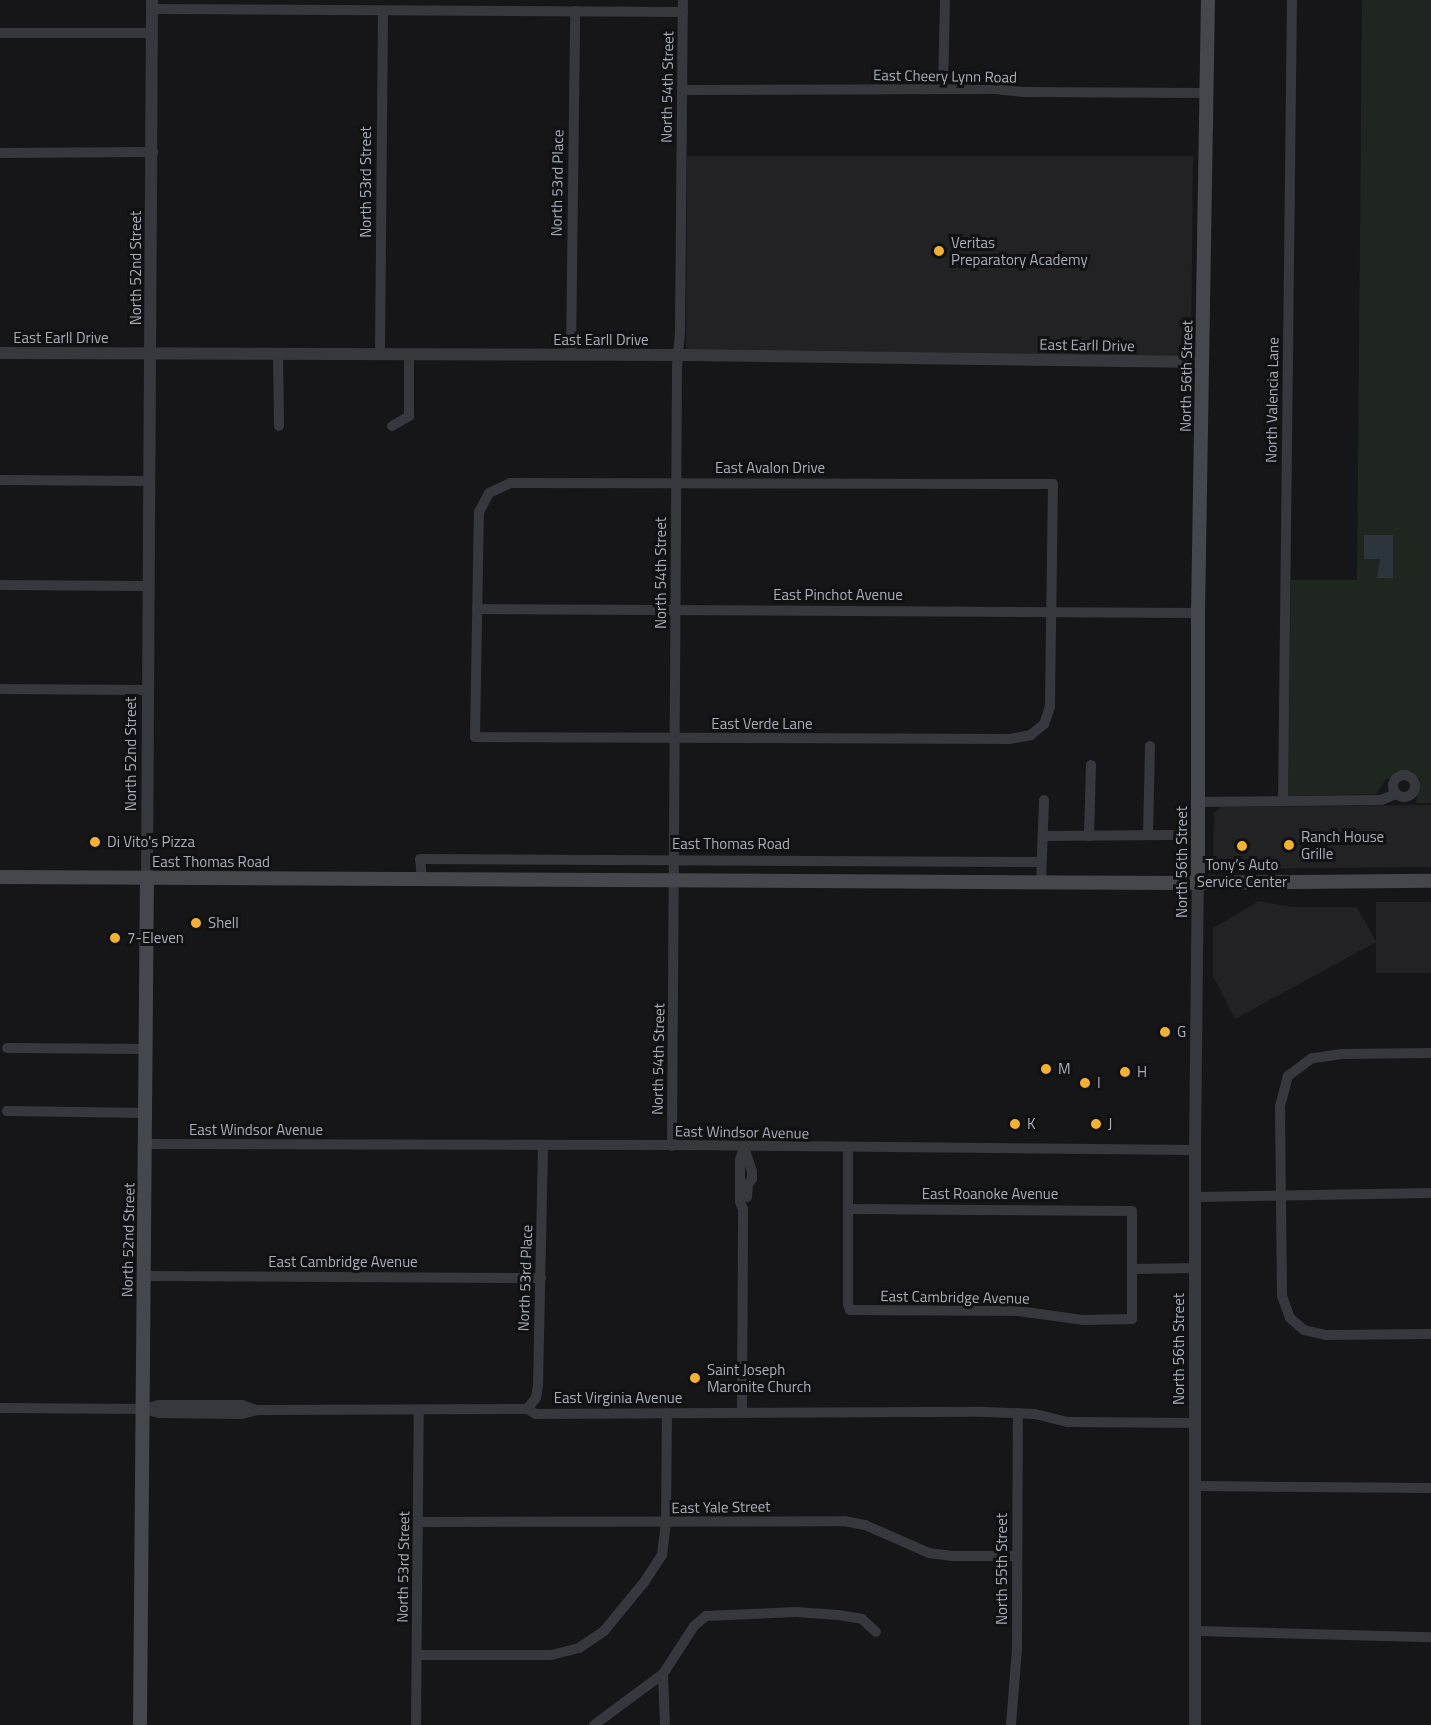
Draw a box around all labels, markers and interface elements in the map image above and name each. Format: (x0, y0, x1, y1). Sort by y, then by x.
street label: North 54th Street (657, 31, 677, 143)
street label: East Cheery Lynn Road (873, 66, 1017, 86)
street label: North 53rd Street (357, 126, 375, 238)
street label: North 53rd Place (547, 129, 567, 237)
street label: North 52nd Street (127, 211, 145, 325)
place label: Veritas Preparatory Academy (951, 233, 1088, 268)
marker: Veritas Preparatory Academy (932, 244, 946, 258)
street label: North 56th Street (1176, 320, 1196, 432)
street label: East Earll Drive (13, 329, 109, 347)
street label: East Earll Drive (553, 331, 649, 349)
street label: East Earll Drive (1039, 335, 1135, 355)
street label: North Valencia Lane (1262, 337, 1282, 463)
street label: East Avalon Drive (715, 459, 825, 477)
street label: North 54th Street (652, 517, 670, 629)
street label: East Pinchot Avenue (773, 586, 903, 604)
street label: North 52nd Street (122, 697, 140, 811)
street label: East Verde Lane (711, 715, 813, 733)
street label: North 56th Street (1173, 806, 1191, 918)
place label: Ranch House Grille (1301, 827, 1384, 862)
place label: Di Vito's Pizza (107, 833, 195, 851)
marker: Di Vito's Pizza (88, 835, 102, 849)
street label: East Thomas Road (672, 835, 790, 853)
marker: Ranch House Grille (1282, 838, 1296, 852)
marker: Tony’s Auto Service Center (1235, 839, 1249, 853)
street label: East Thomas Road (152, 853, 270, 871)
place label: Tony’s Auto Service Center (1197, 855, 1287, 890)
place label: Shell (208, 914, 239, 932)
marker: Shell (189, 916, 203, 930)
place label: 7-Eleven (127, 929, 184, 947)
marker: 7-Eleven (108, 931, 122, 945)
street label: North 54th Street (648, 1003, 668, 1115)
place label: G (1177, 1023, 1186, 1041)
marker: G (1158, 1025, 1172, 1039)
place label: M (1058, 1060, 1071, 1078)
marker: M (1039, 1062, 1053, 1076)
place label: H (1137, 1063, 1147, 1081)
marker: H (1118, 1065, 1132, 1079)
place label: I (1097, 1074, 1101, 1092)
marker: I (1078, 1076, 1092, 1090)
place label: K (1027, 1115, 1036, 1133)
place label: J (1108, 1115, 1112, 1133)
marker: K (1008, 1117, 1022, 1131)
marker: J (1089, 1117, 1103, 1131)
street label: East Windsor Avenue (189, 1121, 323, 1139)
street label: East Windsor Avenue (675, 1122, 809, 1142)
street label: North 52nd Street (118, 1183, 138, 1297)
street label: East Roanoke Avenue (922, 1185, 1058, 1203)
street label: North 53rd Place (514, 1224, 536, 1332)
street label: East Cambridge Avenue (268, 1253, 418, 1271)
street label: East Cambridge Avenue (880, 1287, 1030, 1307)
street label: North 56th Street (1170, 1293, 1188, 1405)
place label: Saint Joseph Maronite Church (707, 1360, 811, 1395)
marker: Saint Joseph Maronite Church (688, 1371, 702, 1385)
street label: East Virginia Avenue (554, 1389, 682, 1407)
street label: East Yale Street (671, 1497, 771, 1517)
street label: North 53rd Street (393, 1511, 413, 1623)
street label: North 55th Street (993, 1513, 1011, 1625)

